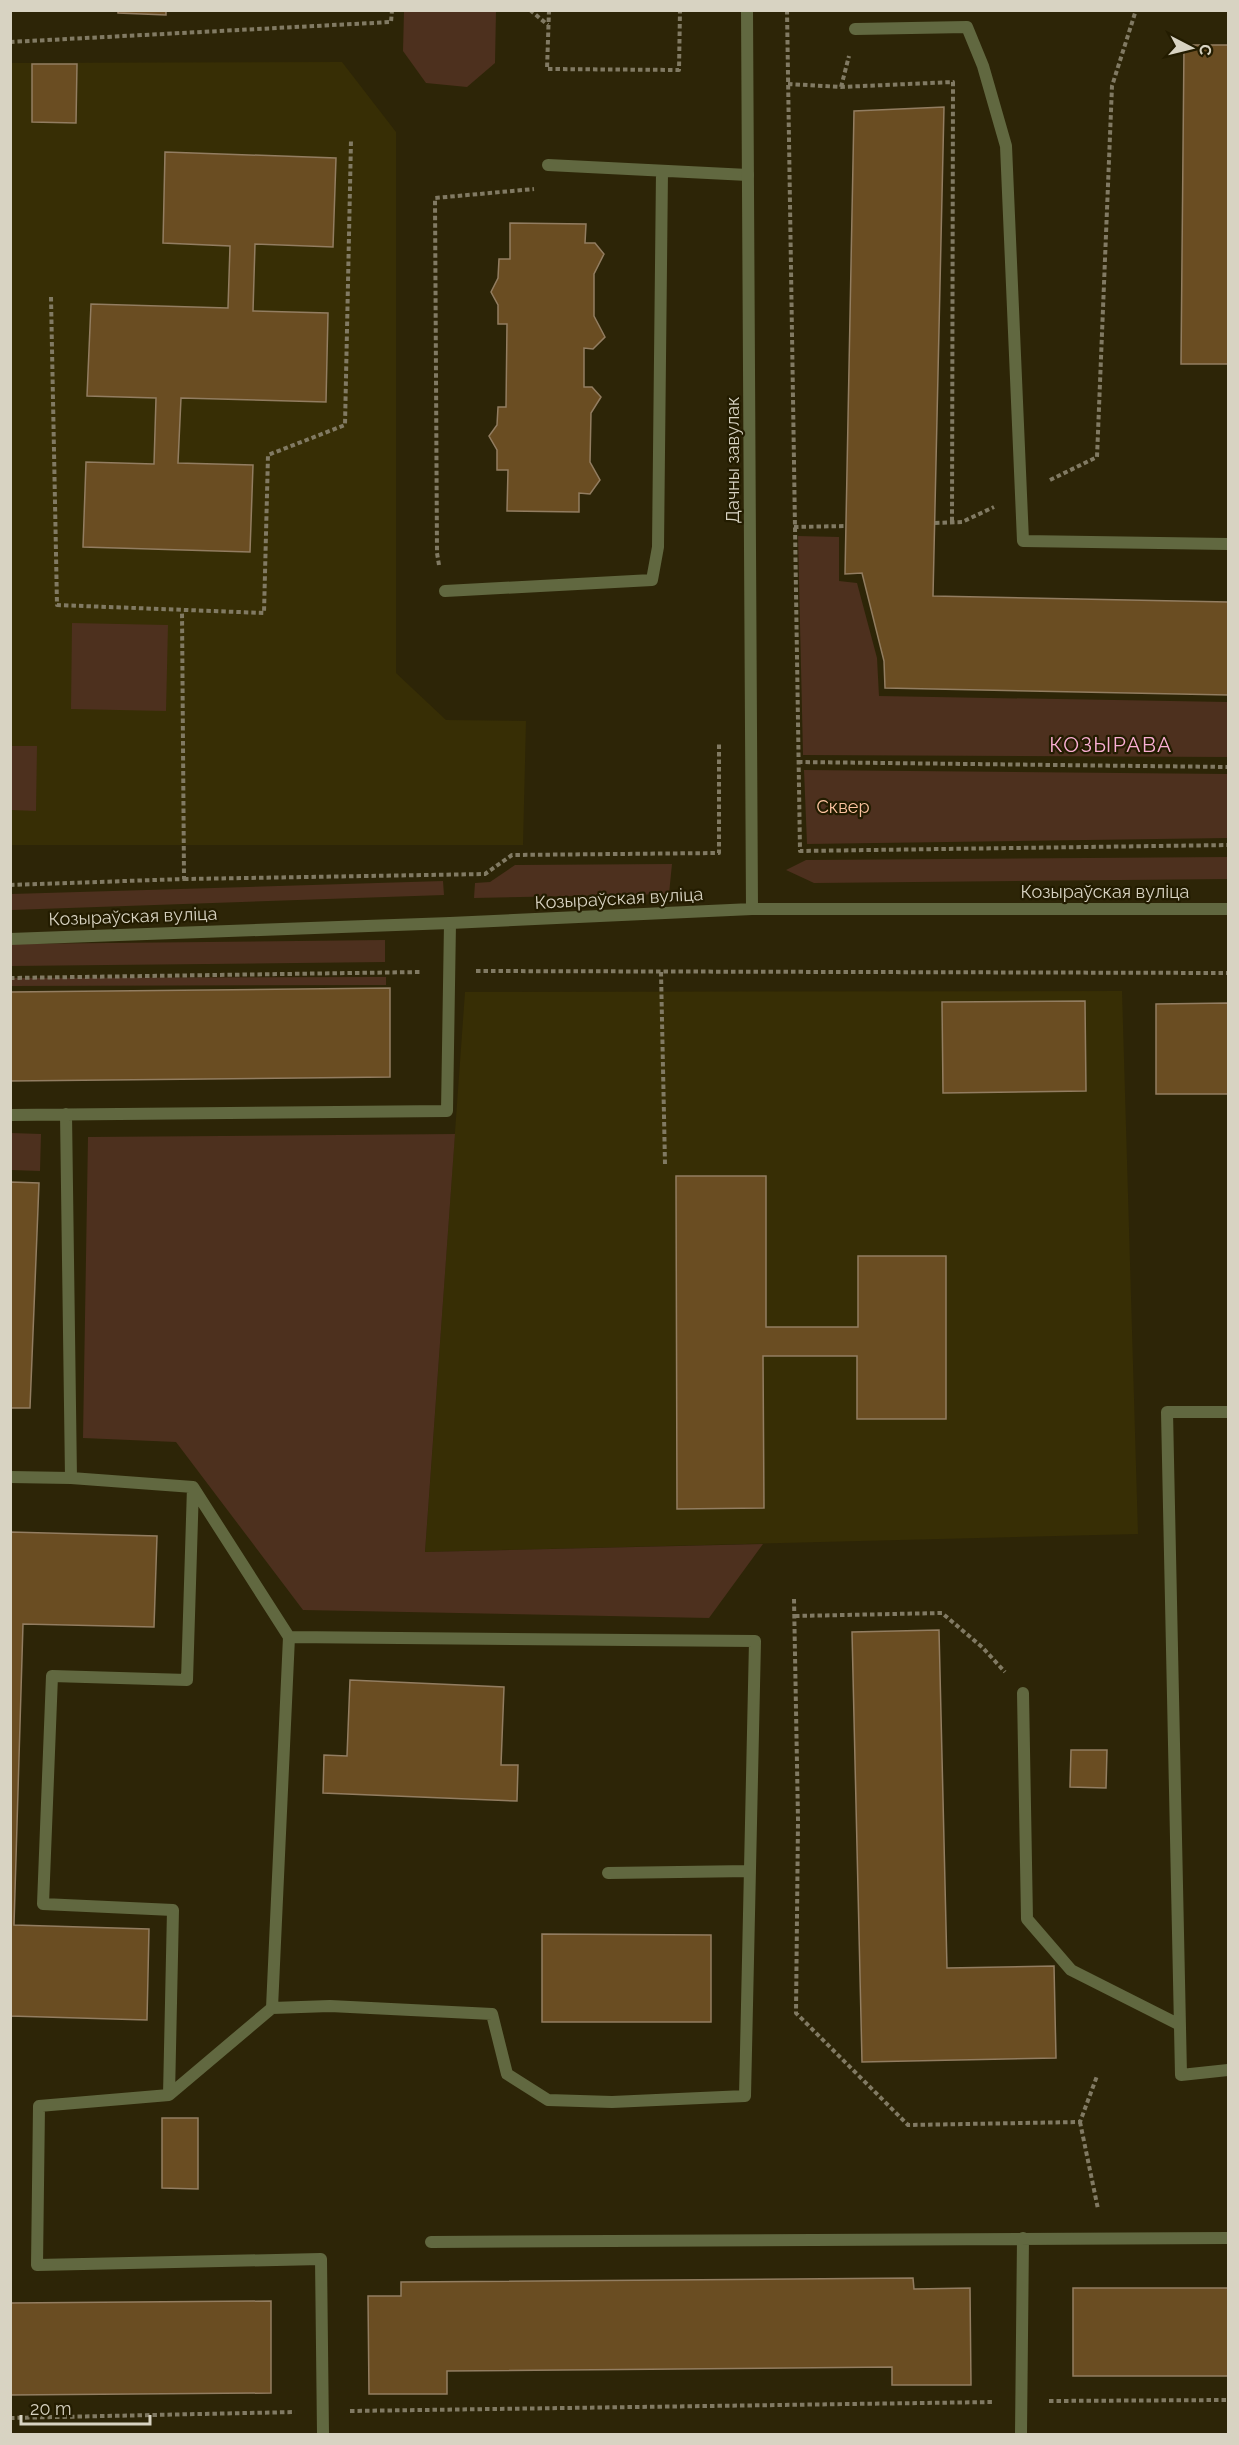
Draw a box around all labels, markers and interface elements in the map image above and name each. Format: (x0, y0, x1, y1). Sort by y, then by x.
north arrow (1161, 18, 1221, 78)
text: С (1195, 43, 1215, 56)
street label: Дачны завулак (722, 397, 743, 523)
district label: КОЗЫРАВА (1049, 732, 1173, 757)
park label: Сквер (816, 796, 870, 817)
street label: Козыраўская вуліца (1021, 881, 1189, 902)
street label: Козыраўская вуліца (534, 883, 704, 913)
street label: Козыраўская вуліца (48, 903, 218, 929)
scale bar (21, 2388, 150, 2426)
text: 20 m (30, 2398, 72, 2419)

